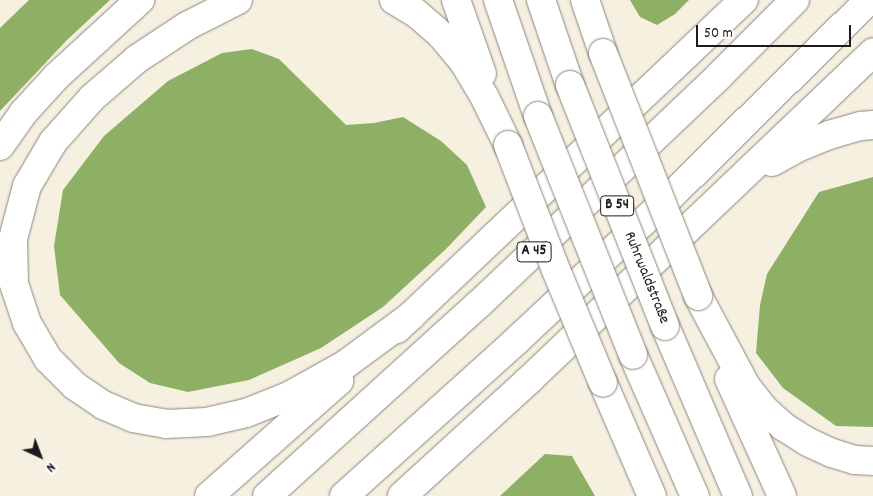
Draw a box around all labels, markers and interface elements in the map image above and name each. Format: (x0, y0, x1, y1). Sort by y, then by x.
scale bar (698, 15, 853, 47)
text: 50 m (704, 23, 733, 45)
road number: B 54 (600, 194, 634, 218)
street label: Ruhrwaldstraße (619, 229, 673, 327)
road number: A 45 (516, 240, 552, 264)
north arrow (15, 431, 65, 481)
text: N (41, 457, 60, 477)

